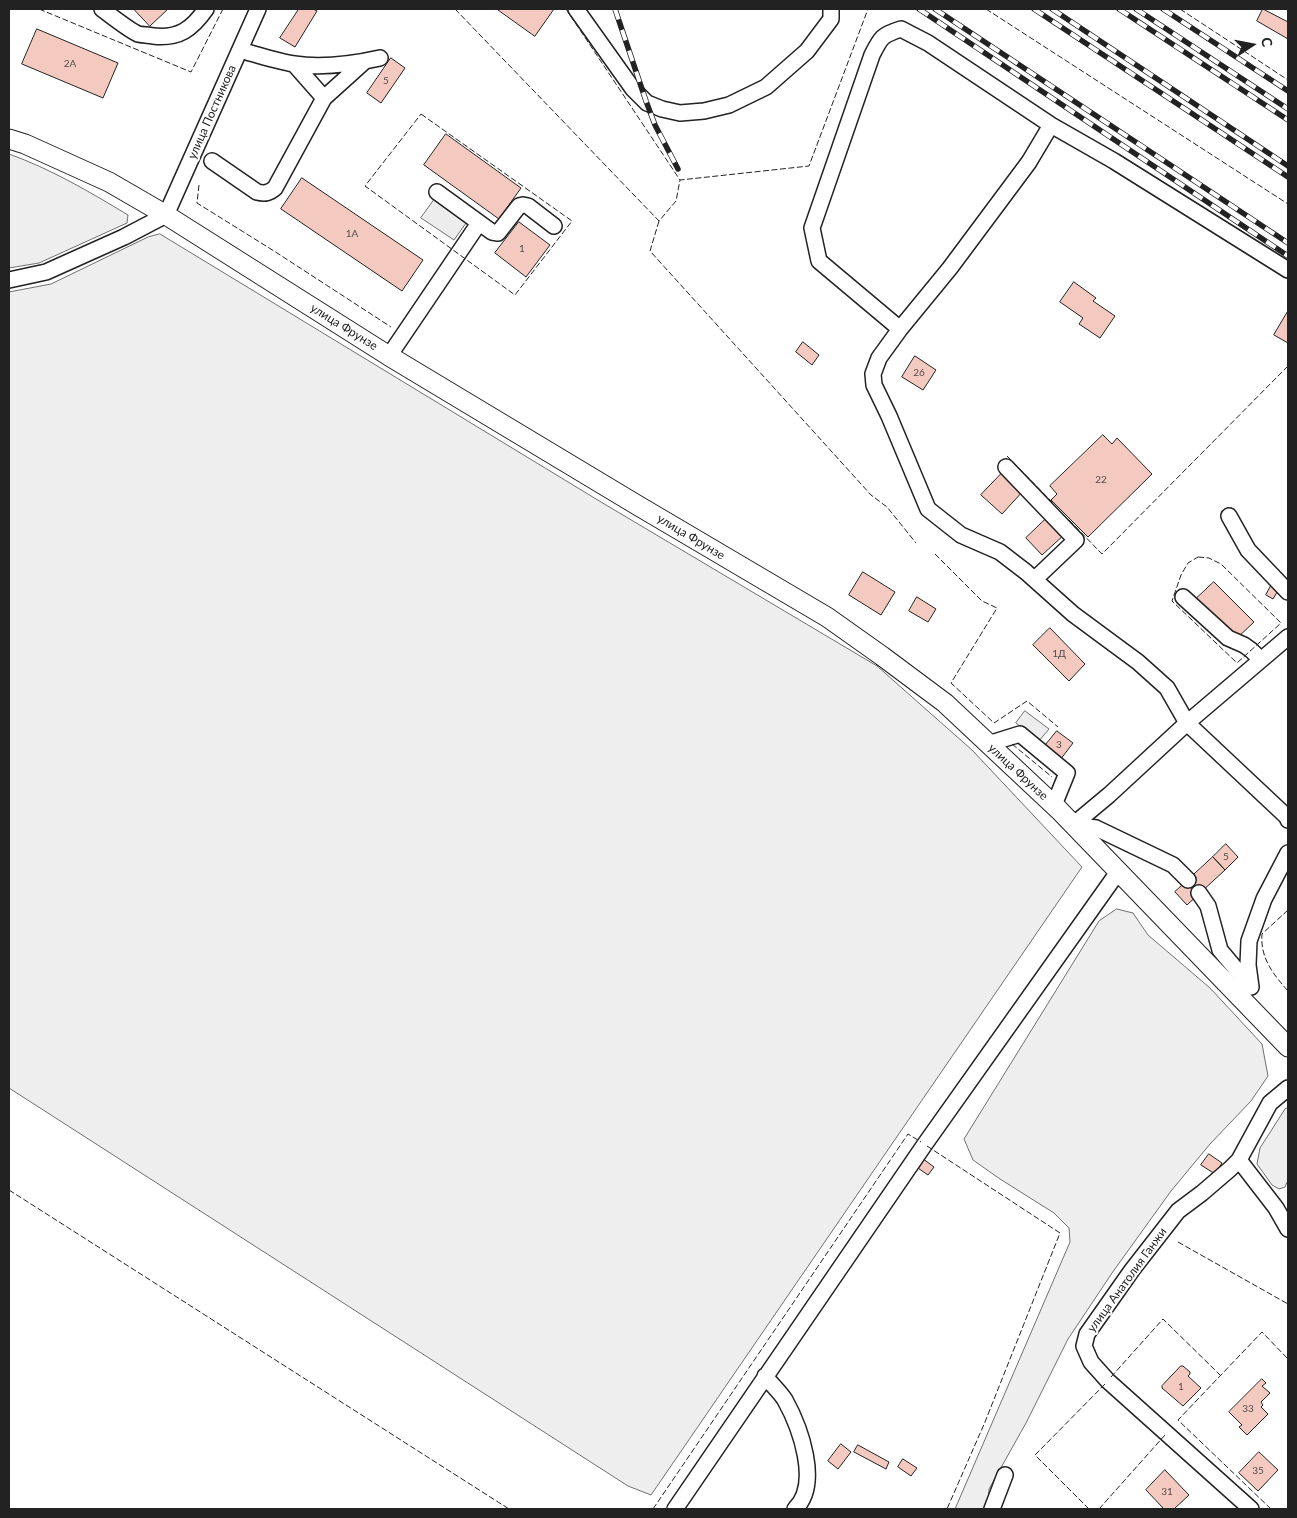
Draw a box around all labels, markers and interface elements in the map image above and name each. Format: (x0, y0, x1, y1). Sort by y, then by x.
north arrow (1227, 20, 1277, 70)
text: С (1258, 36, 1276, 48)
house number: 2А (64, 58, 76, 70)
street label: улица Постникова (185, 63, 239, 161)
house number: 5 (383, 75, 389, 87)
house number: 1А (346, 228, 358, 240)
house number: 1 (519, 243, 525, 255)
street label: улица Фрунзе (308, 301, 380, 353)
house number: 26 (913, 367, 925, 379)
house number: 22 (1095, 474, 1107, 486)
street label: улица Фрунзе (655, 511, 727, 563)
house number: 1Д (1052, 648, 1066, 660)
house number: 3 (1056, 739, 1062, 751)
street label: улица Фрунзе (985, 741, 1051, 803)
house number: 5 (1223, 851, 1229, 863)
street label: улица Анатолия Ганжи (1084, 1225, 1170, 1335)
house number: 1 (1178, 1381, 1184, 1393)
house number: 33 (1242, 1403, 1254, 1415)
house number: 35 (1252, 1465, 1264, 1477)
house number: 31 (1161, 1486, 1173, 1498)

